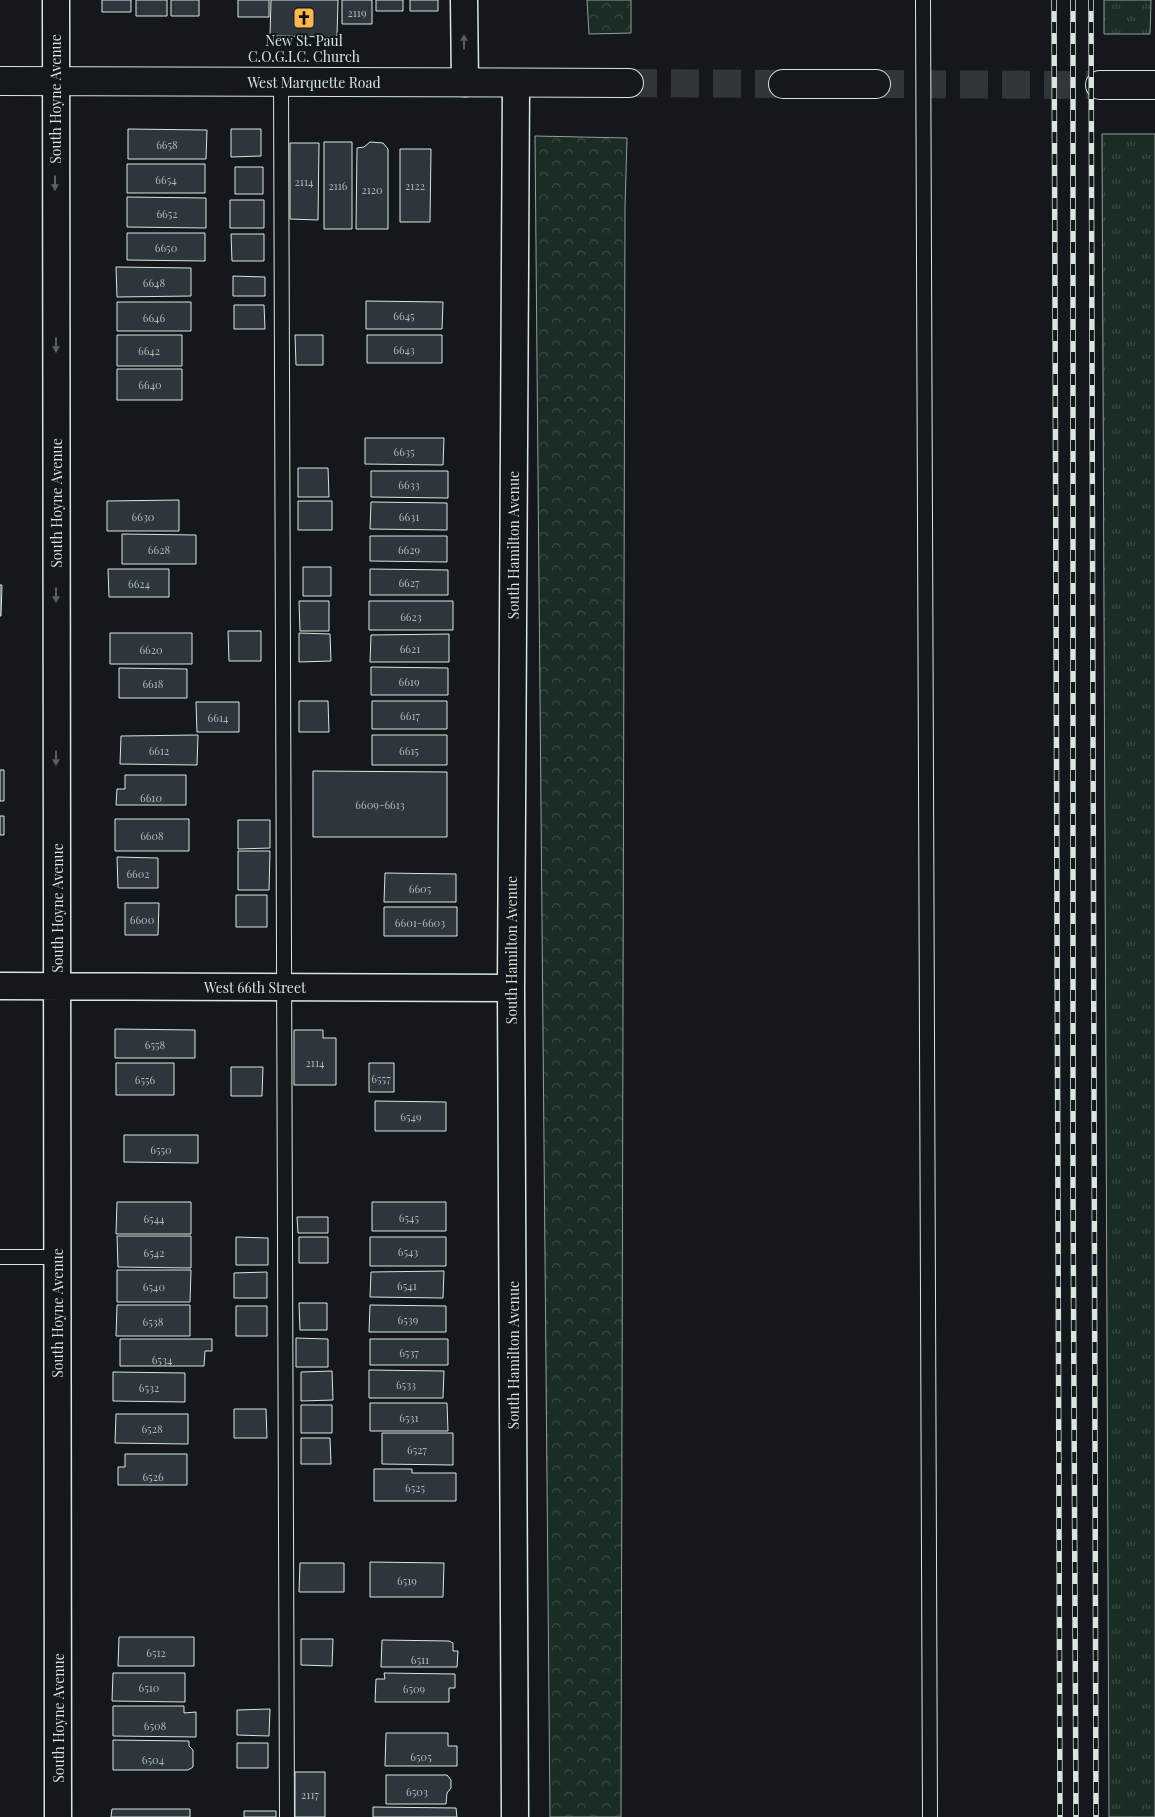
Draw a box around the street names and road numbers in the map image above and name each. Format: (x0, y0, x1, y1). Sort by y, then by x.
street label: South Hoyne Avenue (46, 34, 65, 164)
street label: West Marquette Road (246, 73, 381, 92)
street label: South Hoyne Avenue (47, 438, 66, 568)
street label: South Hamilton Avenue (504, 471, 523, 619)
street label: South Hoyne Avenue (48, 843, 67, 973)
street label: South Hamilton Avenue (502, 876, 521, 1024)
street label: West 66th Street (203, 978, 307, 997)
street label: South Hoyne Avenue (48, 1248, 67, 1378)
street label: South Hamilton Avenue (504, 1281, 523, 1429)
street label: South Hoyne Avenue (49, 1653, 68, 1783)

